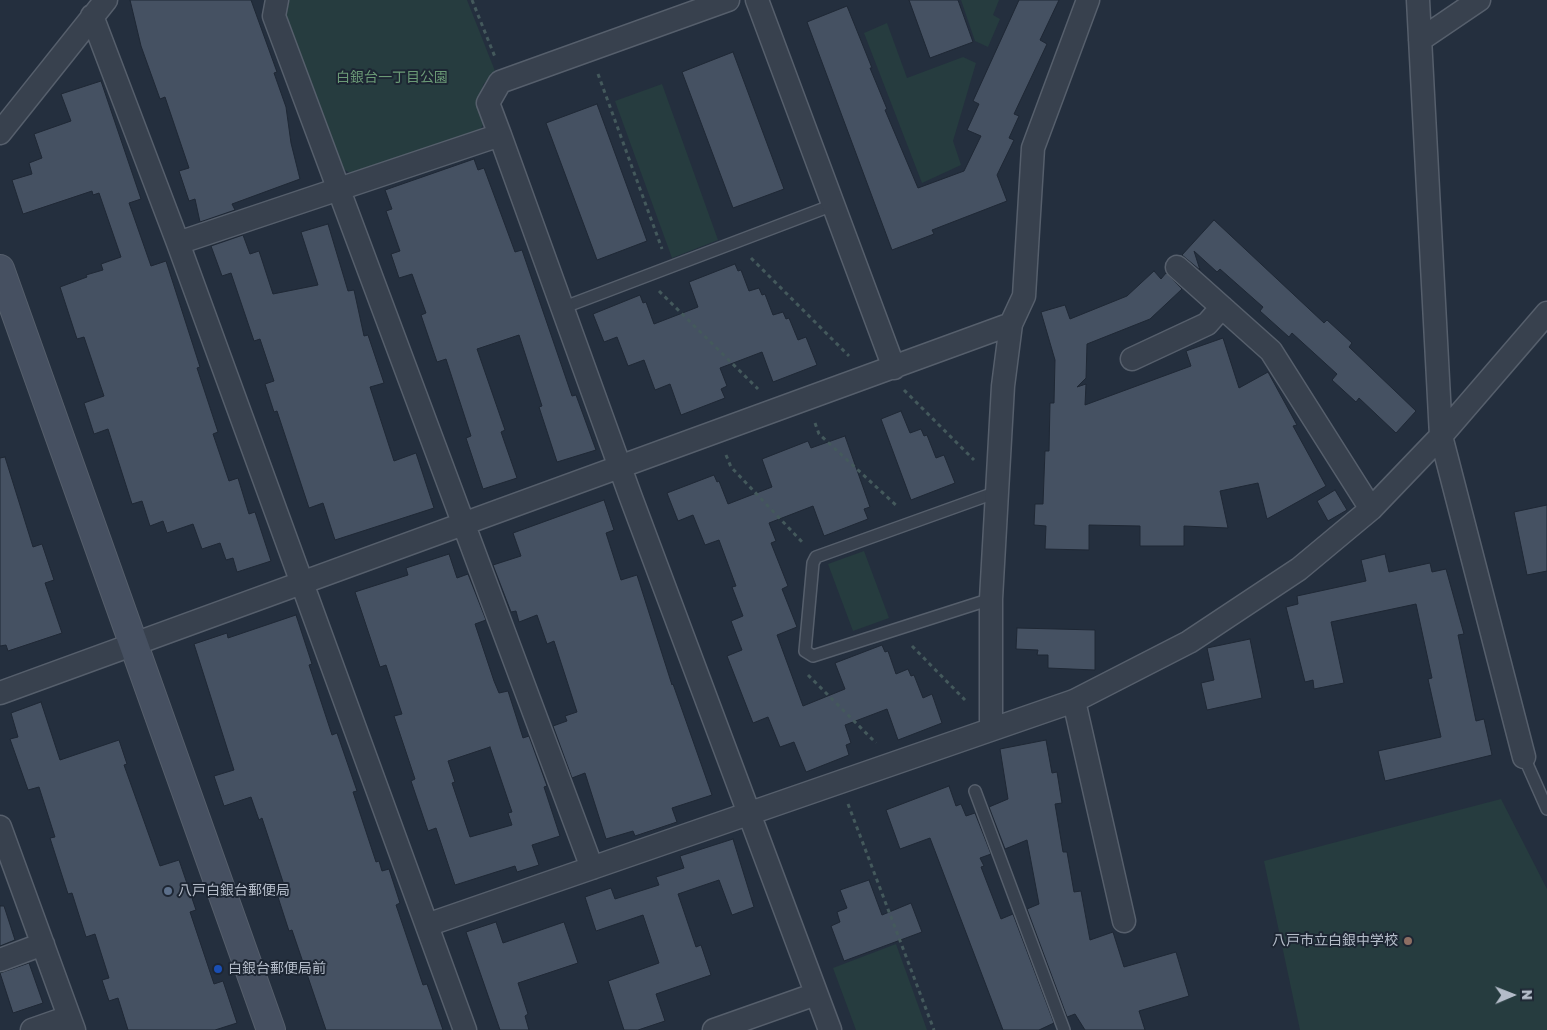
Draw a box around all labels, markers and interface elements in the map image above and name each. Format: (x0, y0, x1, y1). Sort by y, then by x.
park label: 白銀台一丁目公園 (336, 70, 448, 86)
place label: 八戸白銀台郵便局 (178, 883, 290, 899)
marker: 八戸白銀台郵便局 (162, 885, 174, 897)
place label: 八戸市立白銀中学校 (1272, 933, 1398, 949)
marker: 八戸市立白銀中学校 (1402, 935, 1414, 947)
place label: 白銀台郵便局前 (228, 961, 326, 977)
marker: 白銀台郵便局前 (212, 963, 224, 975)
north arrow (1487, 970, 1537, 1020)
text: N (1519, 989, 1536, 1000)

